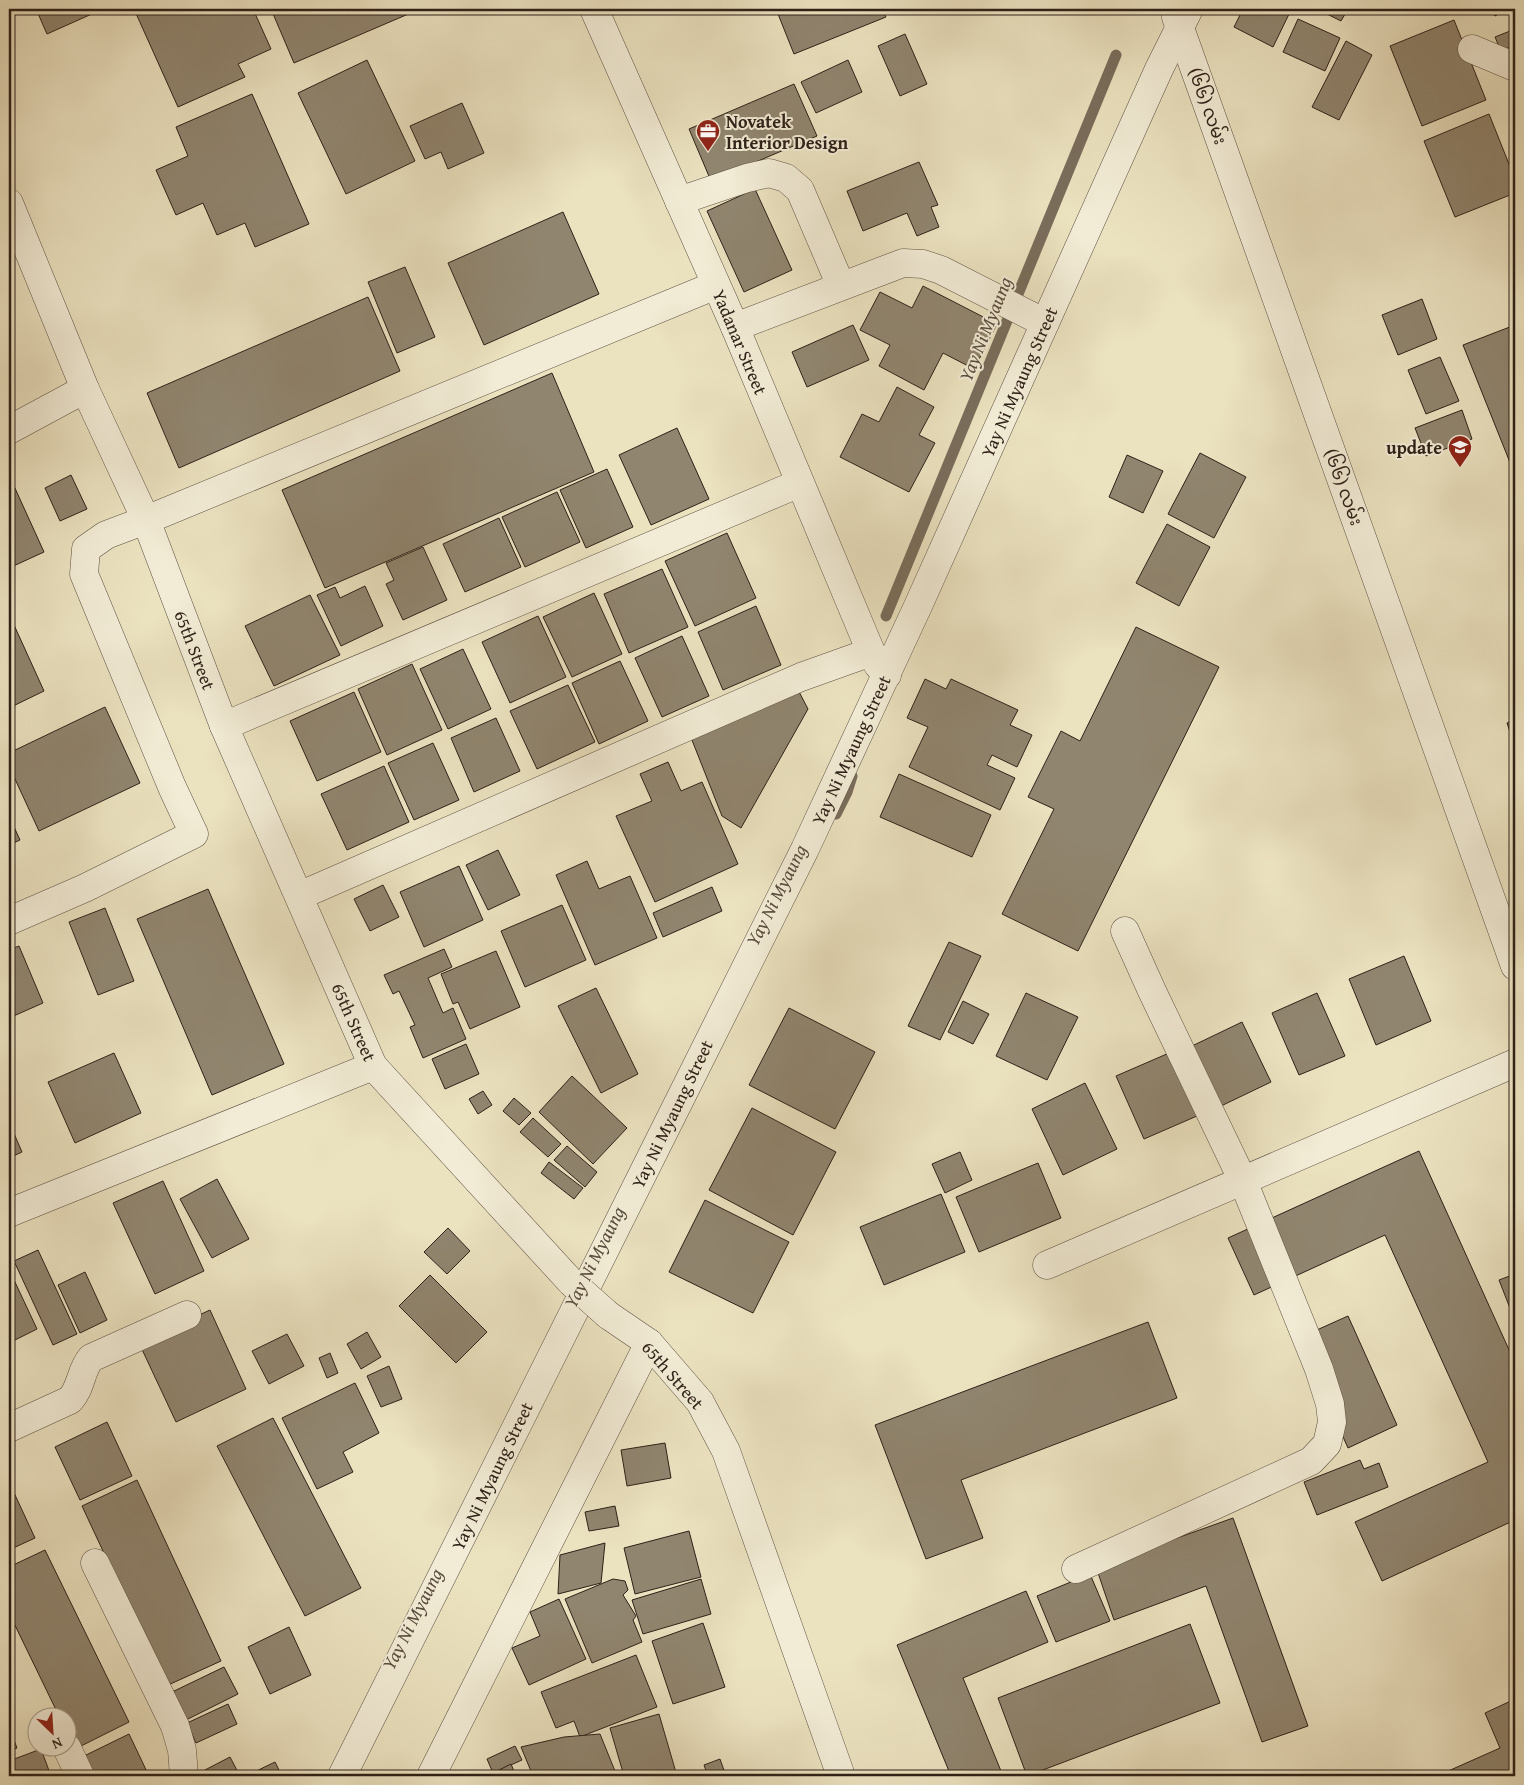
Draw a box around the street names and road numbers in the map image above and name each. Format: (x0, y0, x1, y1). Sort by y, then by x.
street label: (၆၆) လမ်း (1182, 64, 1234, 148)
street label: Yadanar Street (706, 285, 775, 399)
street label: Yay Ni Myaung Street (974, 302, 1065, 462)
street label: (၆၆) လမ်း (1318, 445, 1370, 529)
street label: 65th Street (167, 606, 223, 694)
street label: Yay Ni Myaung Street (804, 670, 898, 829)
street label: 65th Street (325, 978, 384, 1066)
street label: Yay Ni Myaung Street (624, 1035, 720, 1193)
street label: 65th Street (635, 1335, 711, 1416)
street label: Yay Ni Myaung Street (444, 1397, 540, 1555)

